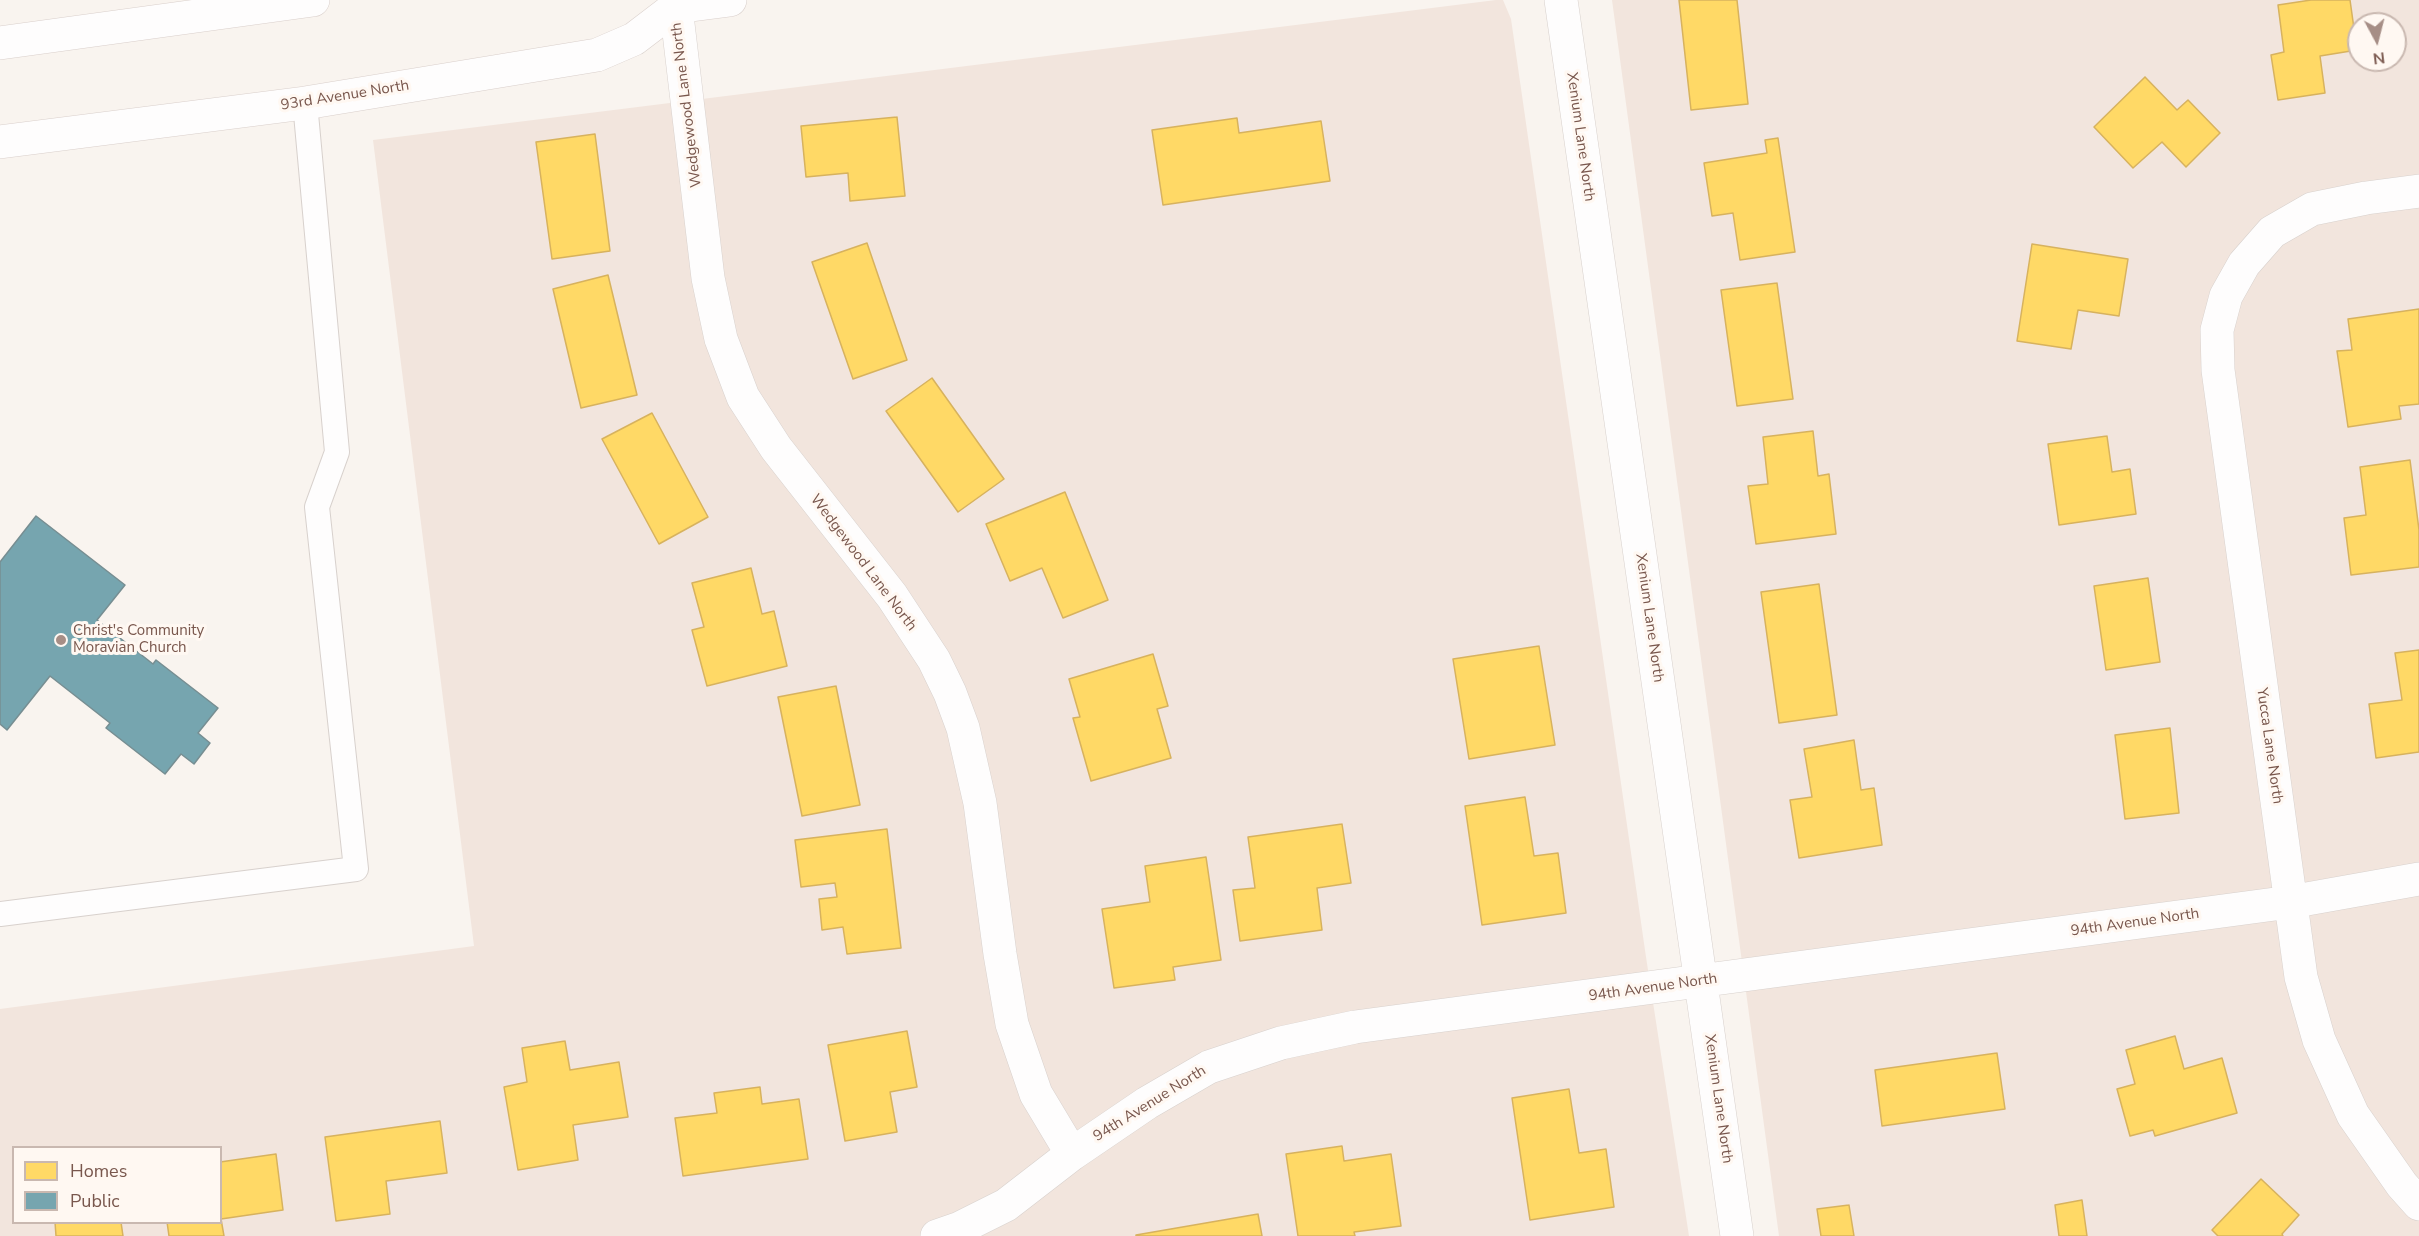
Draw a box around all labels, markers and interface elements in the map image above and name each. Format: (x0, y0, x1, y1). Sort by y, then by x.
north arrow (2347, 12, 2407, 72)
street label: Wedgewood Lane North (668, 21, 706, 189)
text: N (2372, 46, 2386, 70)
street label: Xenium Lane North (1562, 71, 1598, 203)
street label: 93rd Avenue North (280, 77, 410, 115)
street label: Wedgewood Lane North (806, 491, 920, 635)
street label: Xenium Lane North (1631, 552, 1667, 684)
place label: Christ's Community Moravian Church (73, 622, 204, 657)
marker: Christ's Community Moravian Church (54, 633, 68, 647)
street label: Yucca Lane North (2252, 687, 2286, 805)
street label: 94th Avenue North (2070, 905, 2200, 941)
street label: 94th Avenue North (1588, 970, 1718, 1006)
street label: Xenium Lane North (1700, 1033, 1736, 1165)
street label: 94th Avenue North (1090, 1062, 1210, 1146)
legend (12, 1146, 222, 1224)
text: Homes (70, 1159, 127, 1183)
text: Public (70, 1189, 120, 1213)

